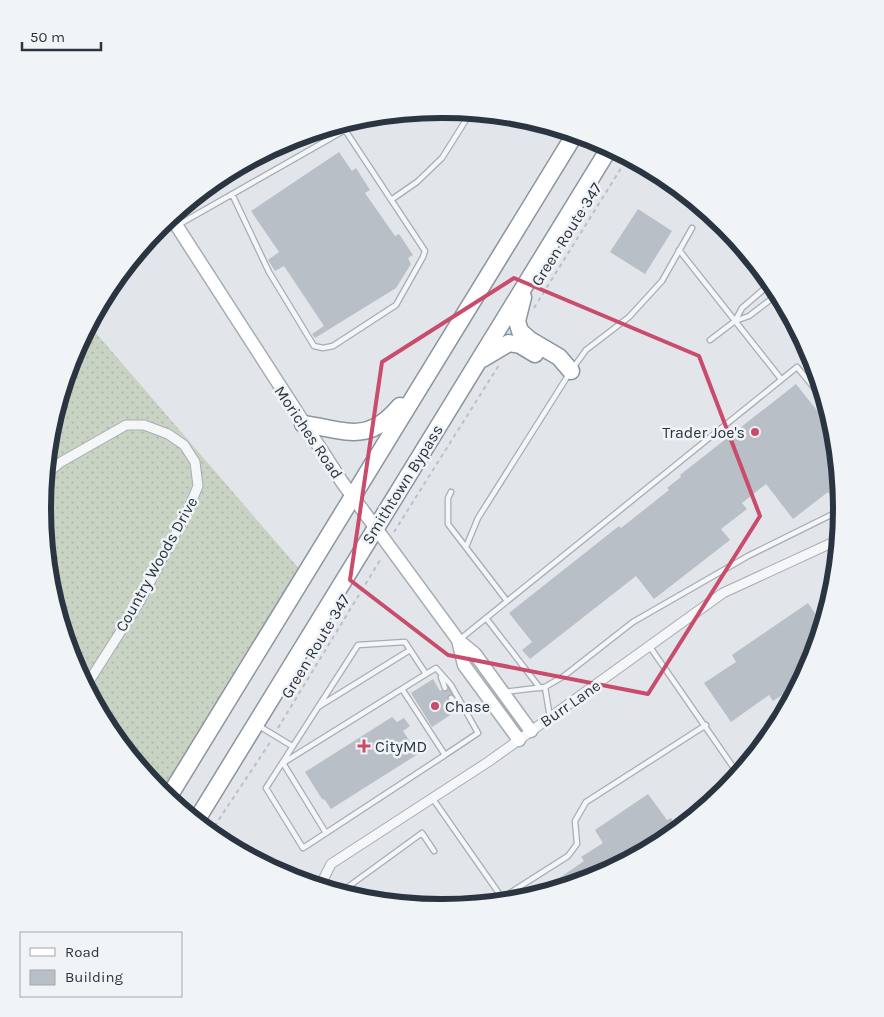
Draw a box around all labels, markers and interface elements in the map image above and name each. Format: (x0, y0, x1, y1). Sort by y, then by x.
scale bar (22, 20, 101, 52)
text: 50 m (30, 28, 65, 46)
street label: Green Route 347 (527, 179, 606, 289)
street label: Moriches Road (271, 382, 347, 482)
street label: Smithtown Bypass (358, 421, 447, 548)
place label: Trader Joe's (662, 423, 745, 442)
marker: Trader Joe's (749, 426, 761, 438)
street label: Country Woods Drive (111, 493, 201, 635)
street label: Green Route 347 (277, 590, 354, 702)
street label: Burr Lane (537, 676, 604, 731)
place label: Chase (445, 697, 490, 716)
marker: Chase (429, 700, 441, 712)
place label: CityMD (375, 737, 427, 756)
marker: CityMD (357, 739, 371, 753)
legend (20, 932, 182, 997)
text: Road (65, 943, 100, 961)
text: Building (65, 968, 123, 986)

